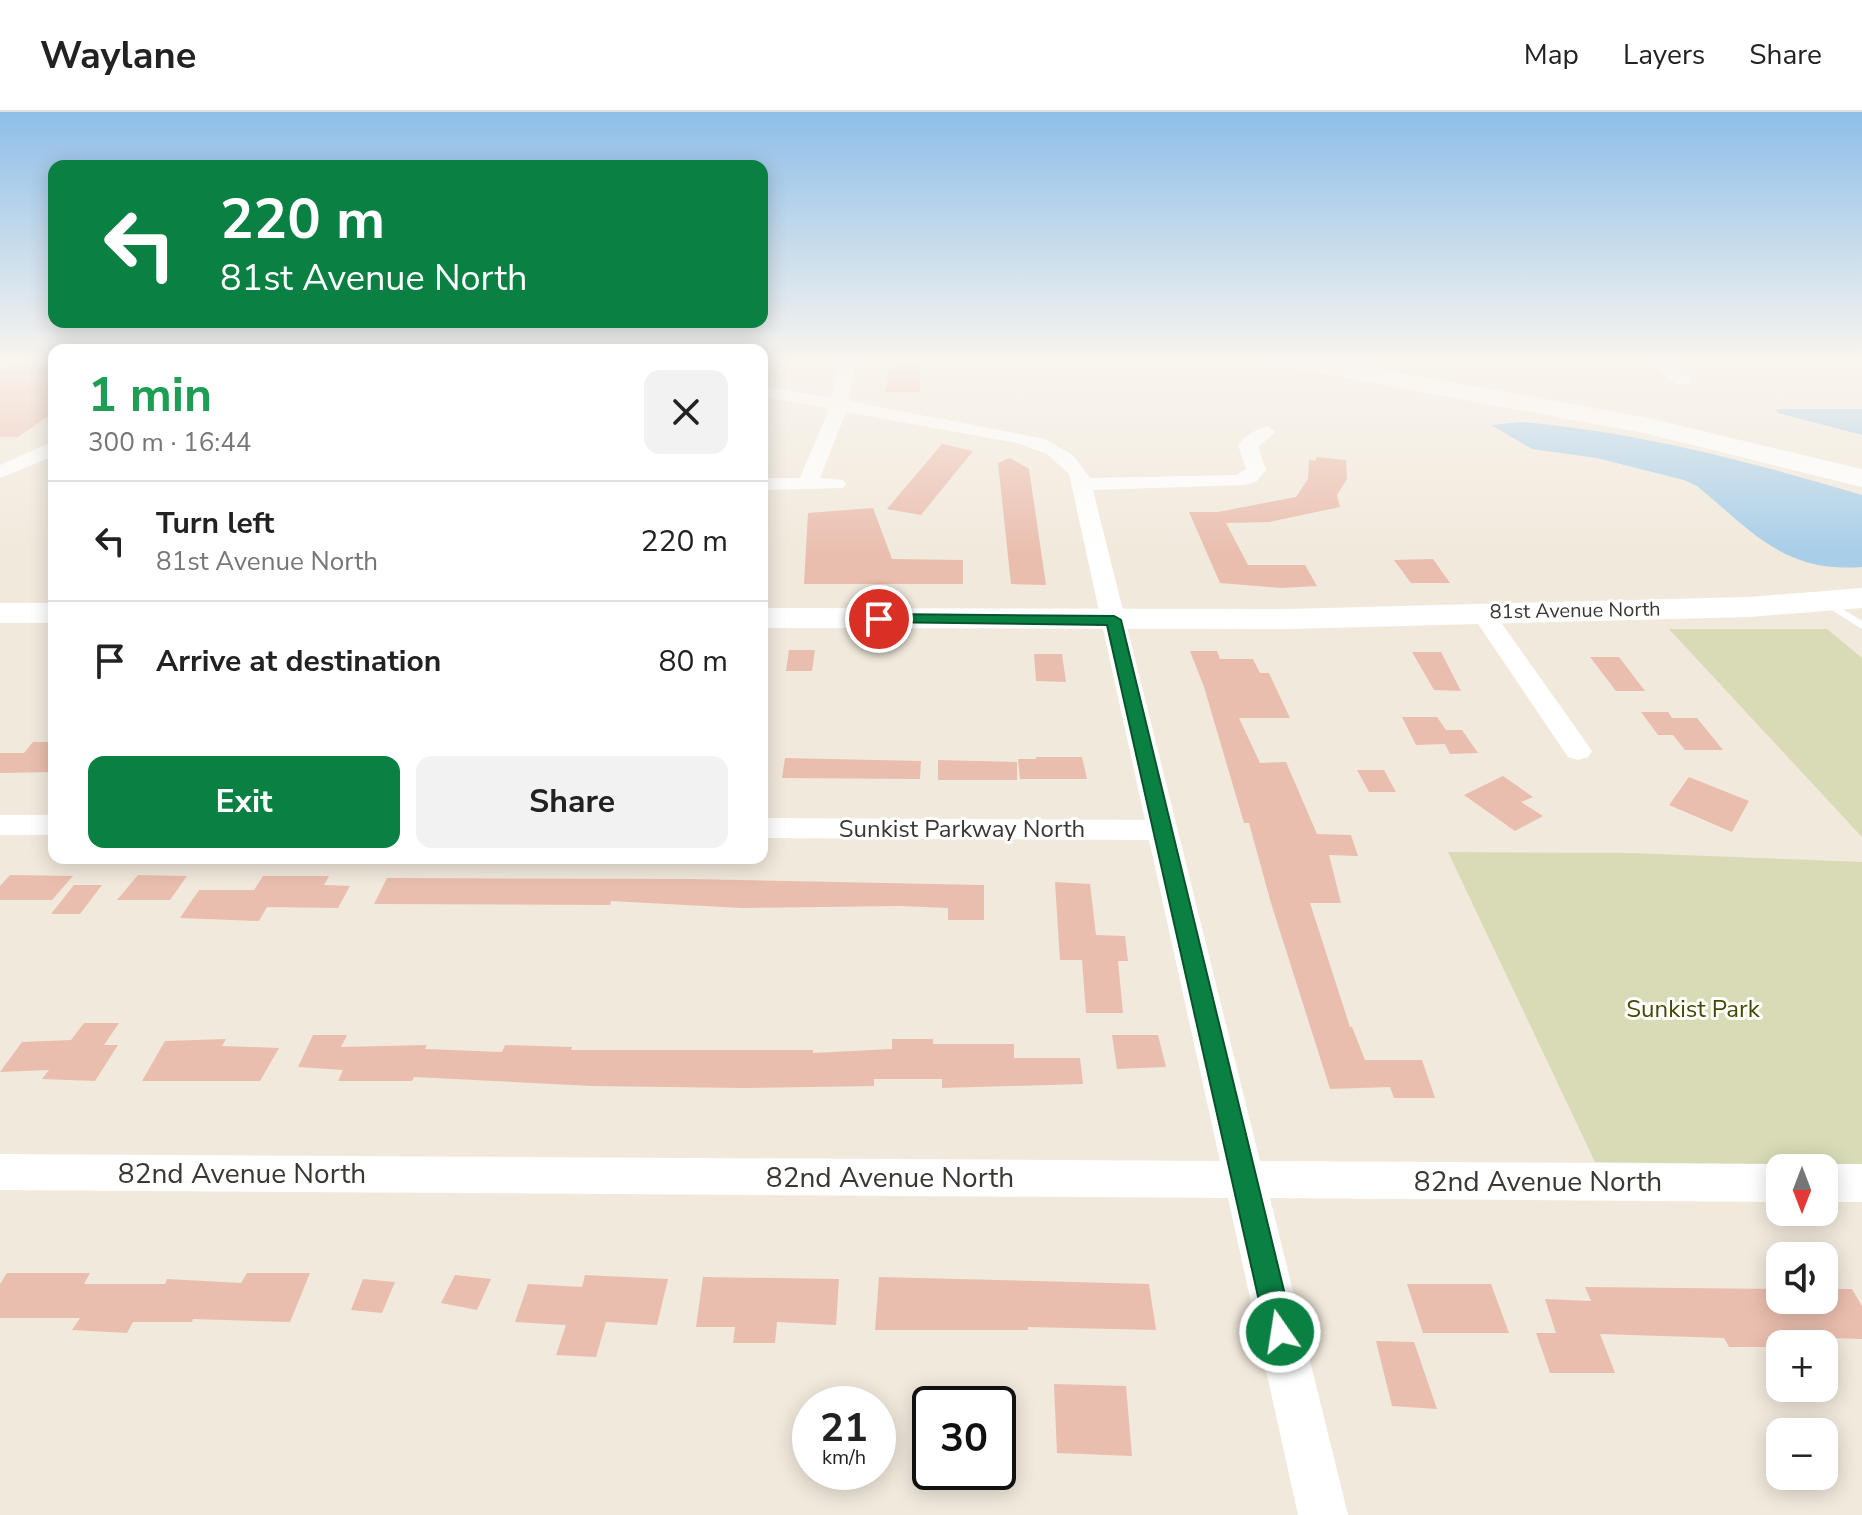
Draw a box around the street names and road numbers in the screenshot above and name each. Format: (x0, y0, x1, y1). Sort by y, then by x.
street label: 81st Avenue North (1489, 596, 1661, 625)
street label: Sunkist Parkway North (839, 813, 1085, 845)
street label: 82nd Avenue North (118, 1155, 366, 1193)
street label: 82nd Avenue North (766, 1159, 1014, 1197)
street label: 82nd Avenue North (1414, 1163, 1662, 1201)

